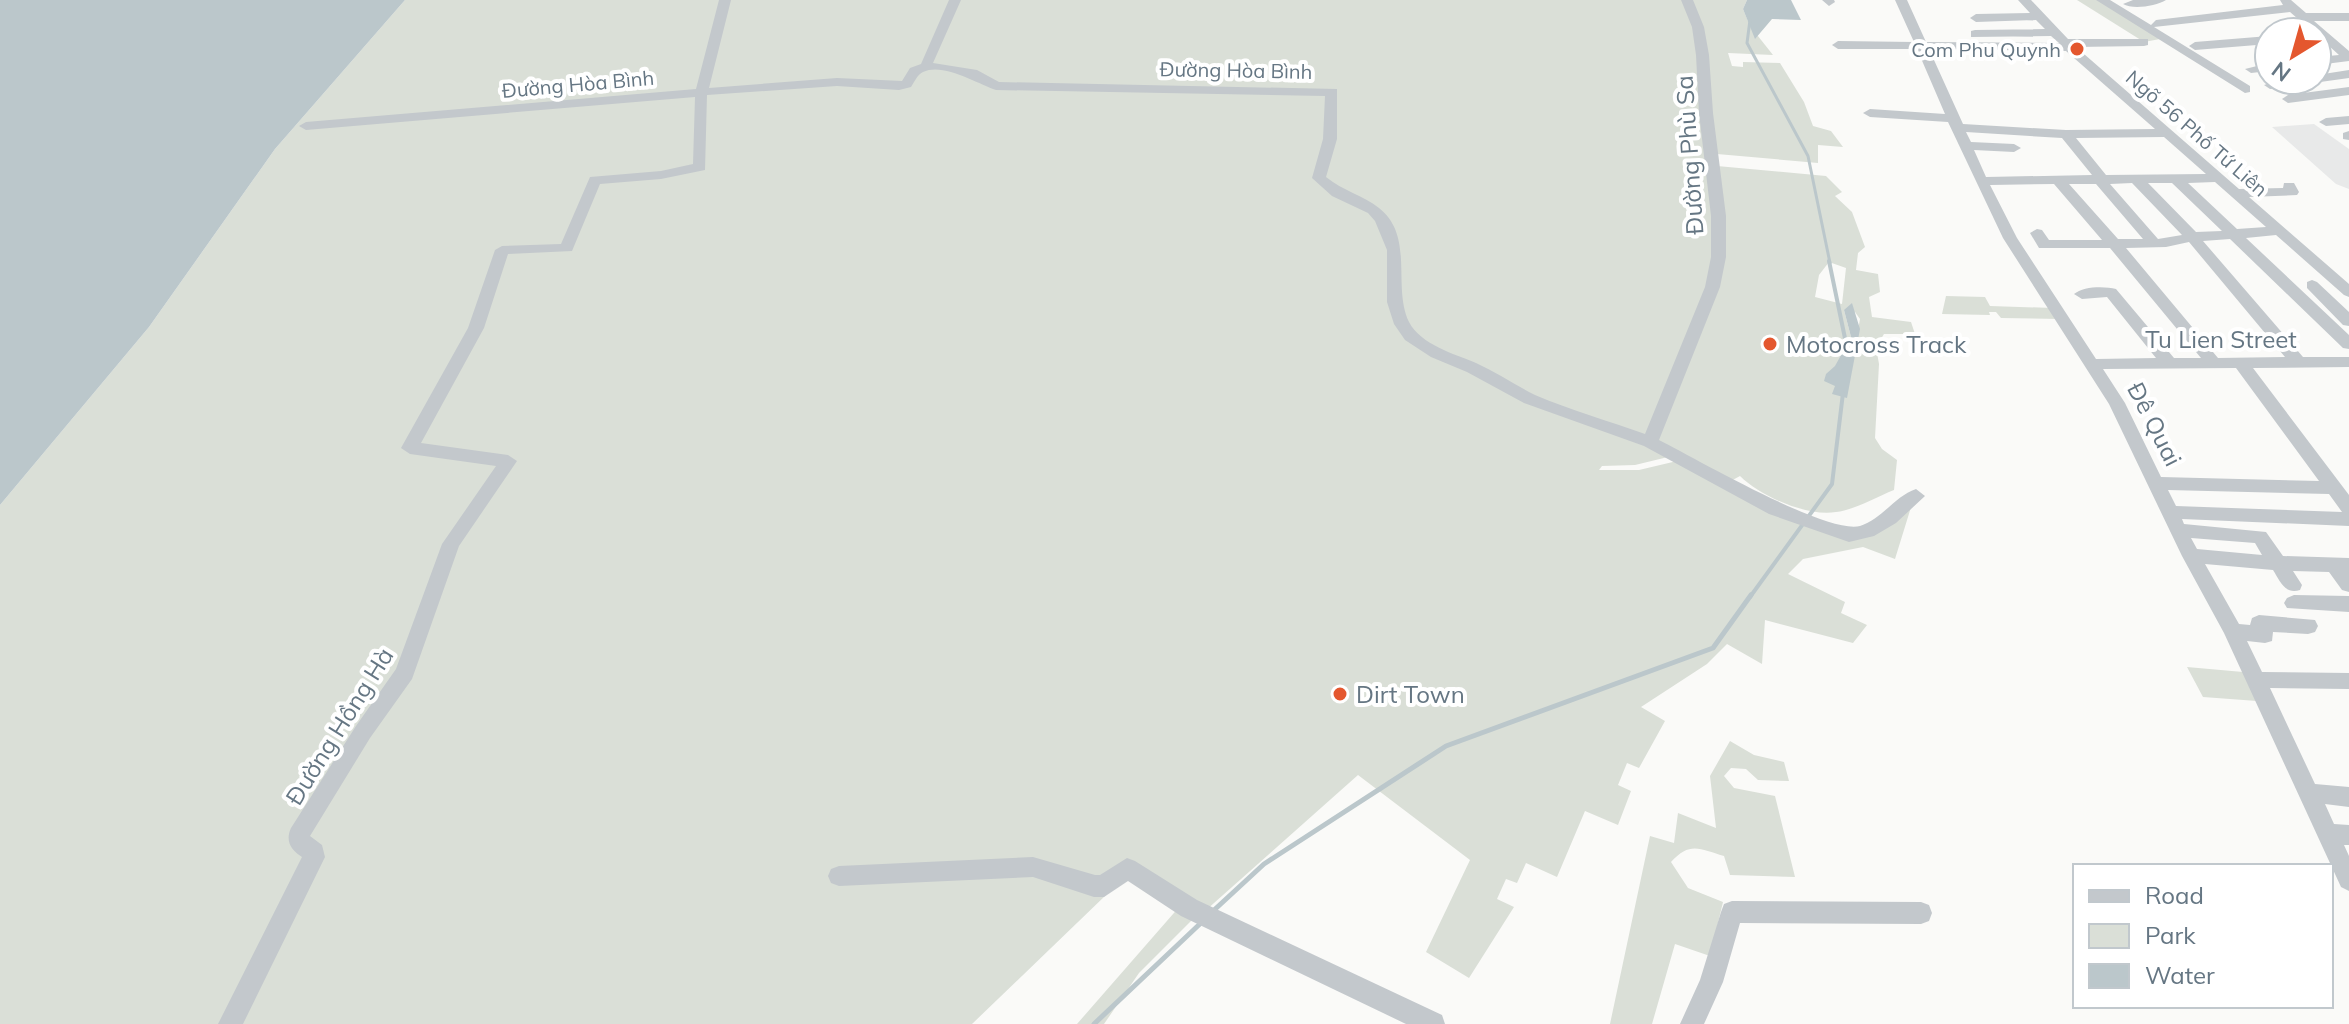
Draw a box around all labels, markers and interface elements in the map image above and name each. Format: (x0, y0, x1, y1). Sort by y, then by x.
north arrow (2253, 16, 2333, 96)
place label: Com Phu Quynh (1911, 37, 2061, 62)
marker: Com Phu Quynh (2068, 40, 2086, 58)
street label: Đường Hòa Bình (1159, 56, 1313, 84)
text: N (2266, 56, 2296, 88)
street label: Đường Hòa Bình (501, 65, 655, 103)
street label: Ngõ 56 Phố Tứ Liên (2121, 65, 2273, 201)
street label: Đường Phù Sa (1668, 74, 1710, 236)
street label: Tu Lien Street (2145, 324, 2297, 354)
place label: Motocross Track (1786, 329, 1967, 359)
marker: Motocross Track (1761, 335, 1779, 353)
street label: Đê Quai (2121, 377, 2189, 471)
street label: Đường Hồng Hà (279, 642, 399, 810)
place label: Dirt Town (1356, 679, 1465, 709)
marker: Dirt Town (1331, 685, 1349, 703)
legend (2073, 864, 2333, 1008)
text: Road (2145, 880, 2204, 910)
text: Park (2145, 920, 2196, 950)
text: Water (2145, 960, 2215, 990)

